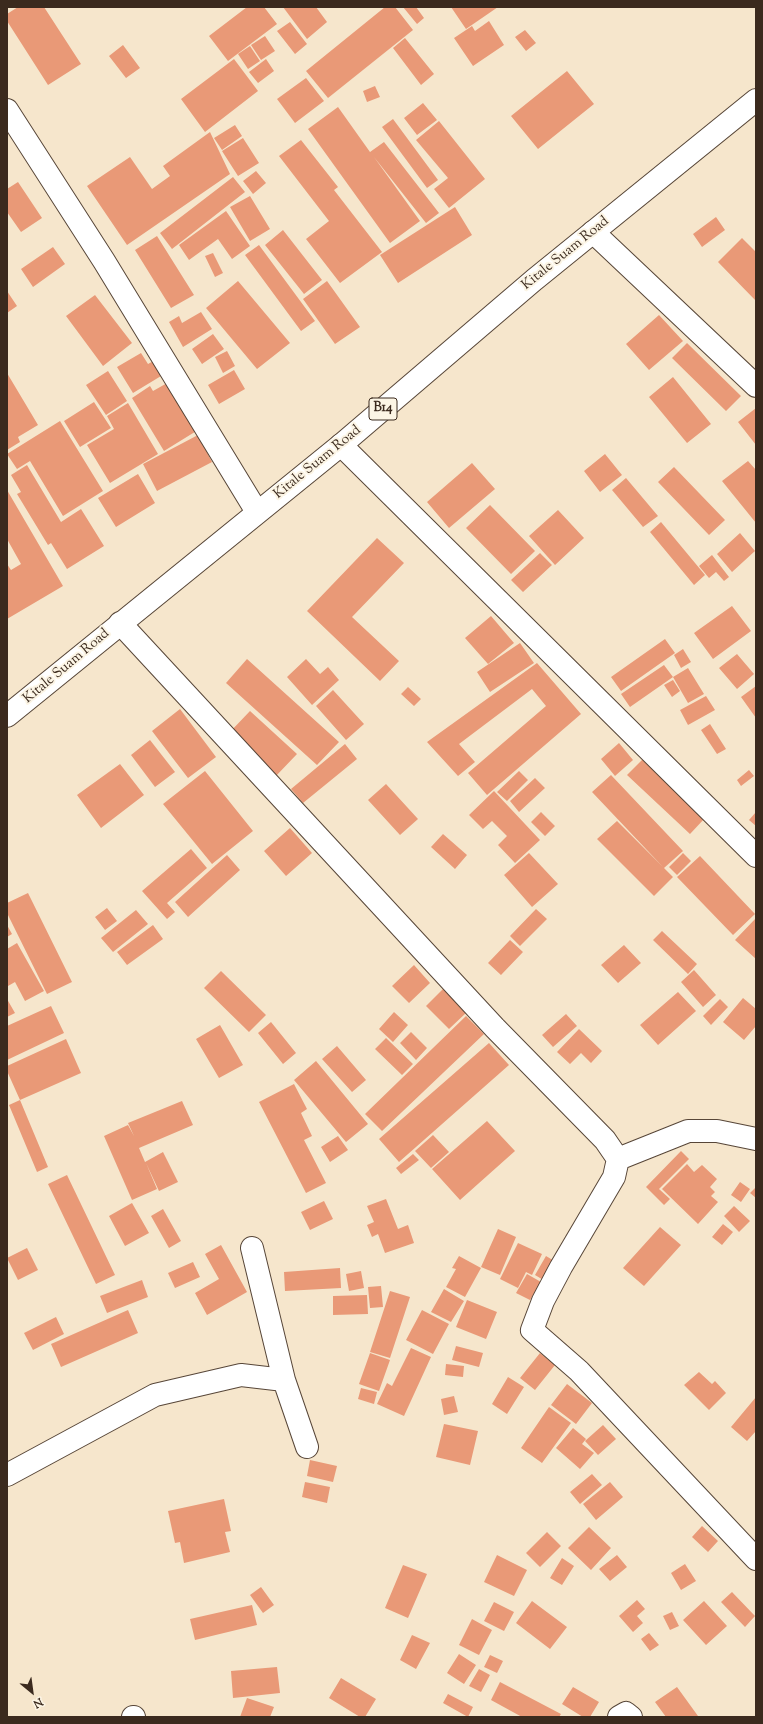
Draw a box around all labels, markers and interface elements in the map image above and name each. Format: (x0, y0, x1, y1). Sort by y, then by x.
street label: Kitale Suam Road (519, 214, 613, 294)
road number: B14 (369, 398, 397, 420)
street label: Kitale Suam Road (271, 423, 365, 503)
street label: Kitale Suam Road (20, 626, 114, 708)
north arrow (12, 1672, 52, 1712)
text: N (30, 1693, 46, 1712)

